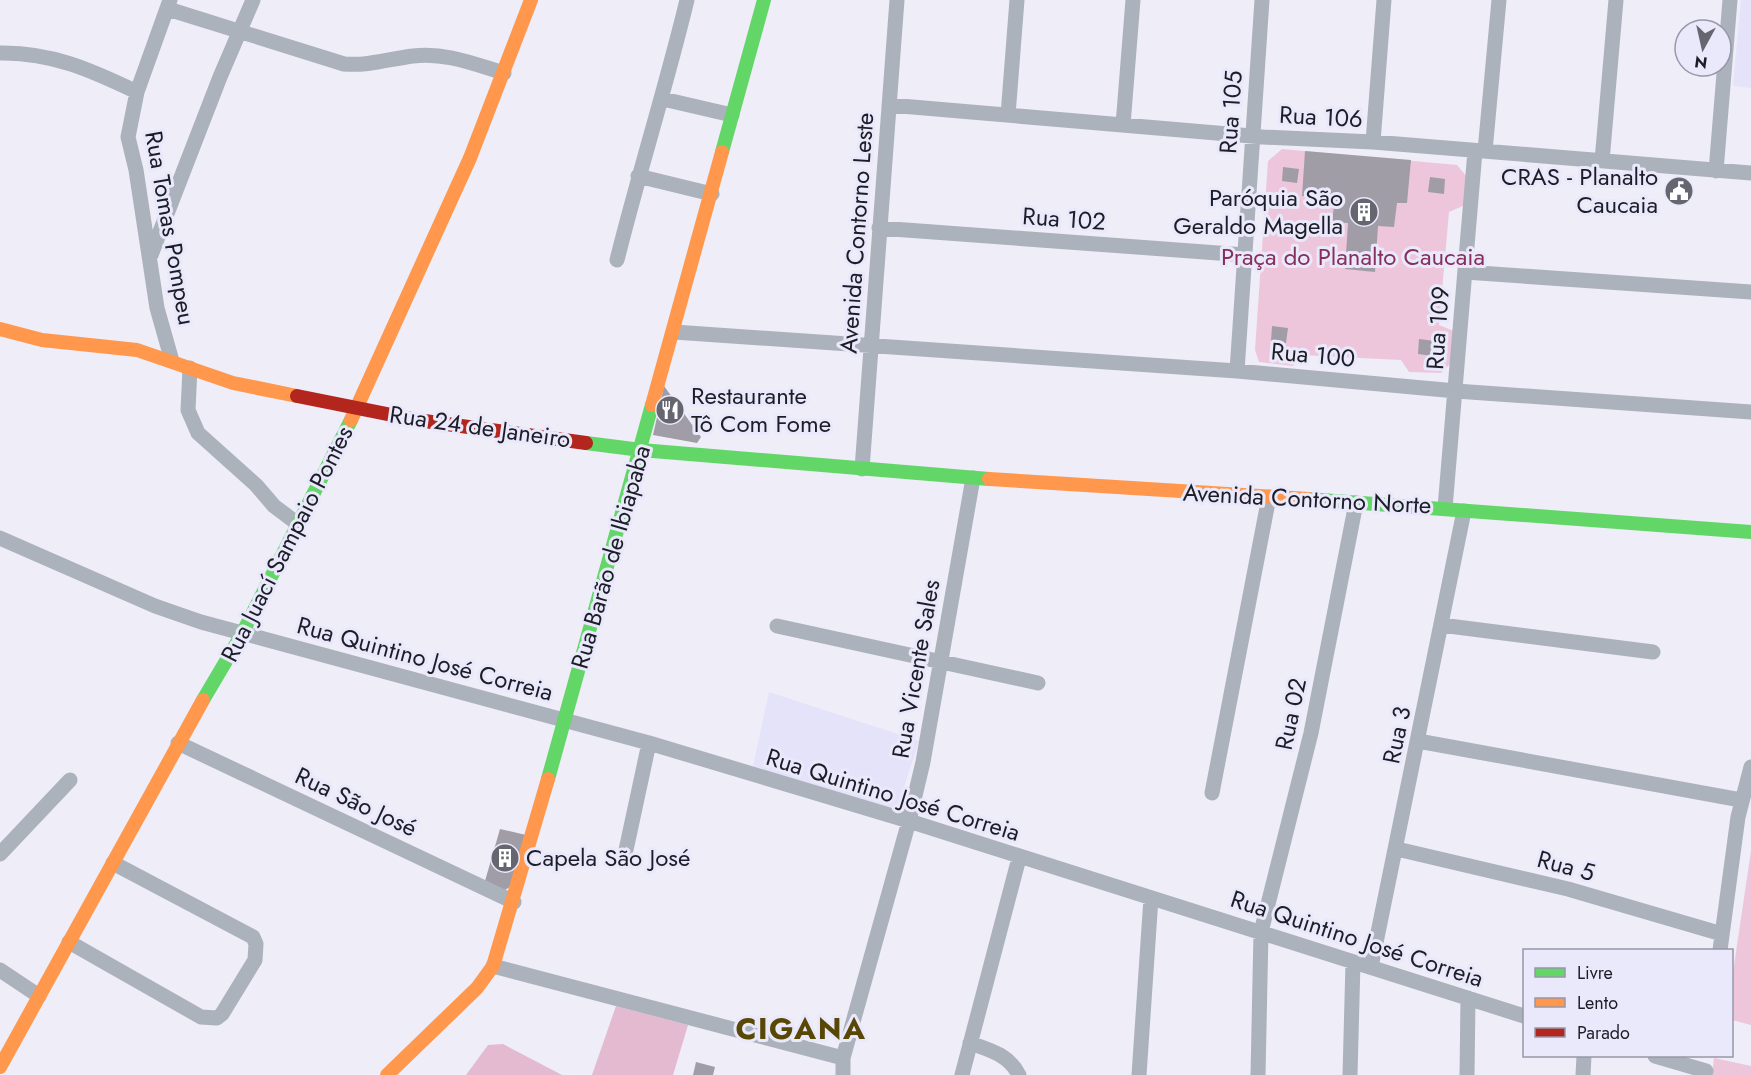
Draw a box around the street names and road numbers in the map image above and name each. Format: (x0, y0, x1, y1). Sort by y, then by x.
street label: Rua 105 (1210, 69, 1251, 155)
street label: Rua 106 (1278, 97, 1364, 136)
street label: Avenida Contorno Leste (831, 111, 882, 355)
street label: Rua Tomas Pompeu (136, 128, 205, 328)
street label: Rua 102 (1021, 198, 1107, 239)
street label: Rua 109 (1417, 285, 1458, 371)
street label: Rua 100 (1269, 333, 1357, 376)
street label: Rua 24 de Janeiro (387, 396, 573, 457)
street label: Rua Juací Sampaio Pontes (212, 420, 361, 668)
street label: Rua Barão de Ibiapaba (562, 441, 659, 673)
street label: Avenida Contorno Norte (1182, 475, 1432, 522)
street label: Rua Vicente Sales (883, 577, 948, 761)
street label: Rua Quintino José Correia (293, 607, 557, 710)
street label: Rua 02 (1266, 675, 1315, 753)
street label: Rua 3 (1373, 703, 1420, 767)
street label: Rua Quintino José Correia (762, 739, 1024, 850)
street label: Rua São José (290, 758, 423, 845)
street label: Rua 5 (1533, 841, 1599, 890)
street label: Rua Quintino José Correia (1226, 881, 1488, 996)

